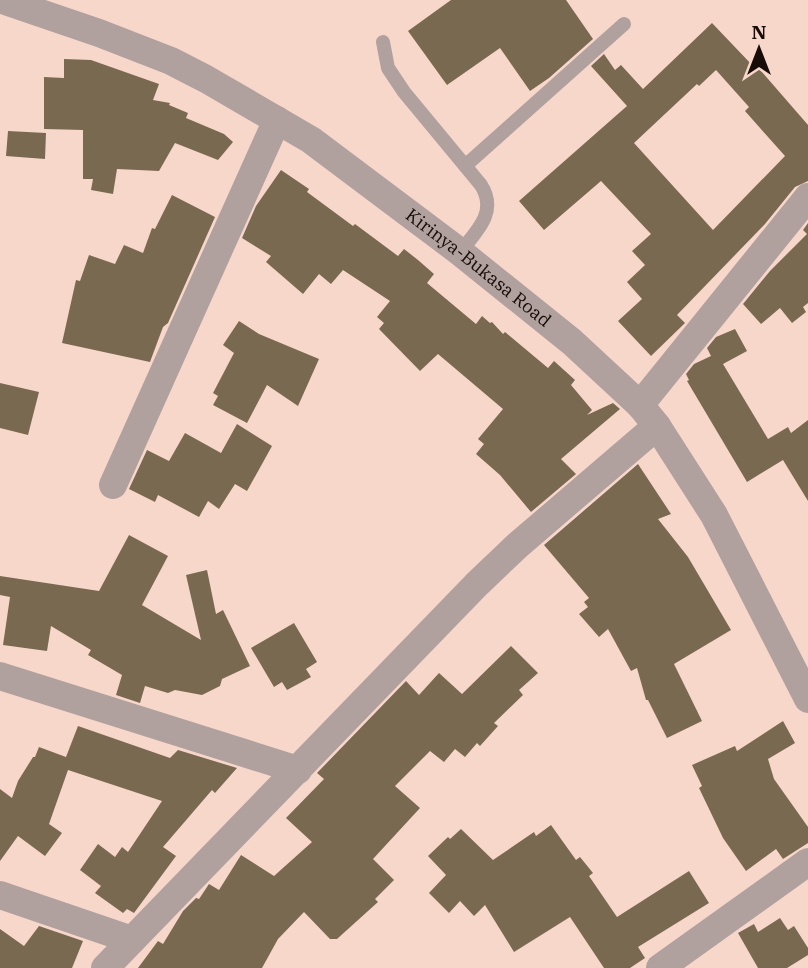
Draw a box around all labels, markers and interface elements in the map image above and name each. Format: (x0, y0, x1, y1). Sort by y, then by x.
north arrow (724, 14, 794, 84)
text: N (751, 20, 767, 44)
street label: Kirinya-Bukasa Road (401, 203, 556, 332)

